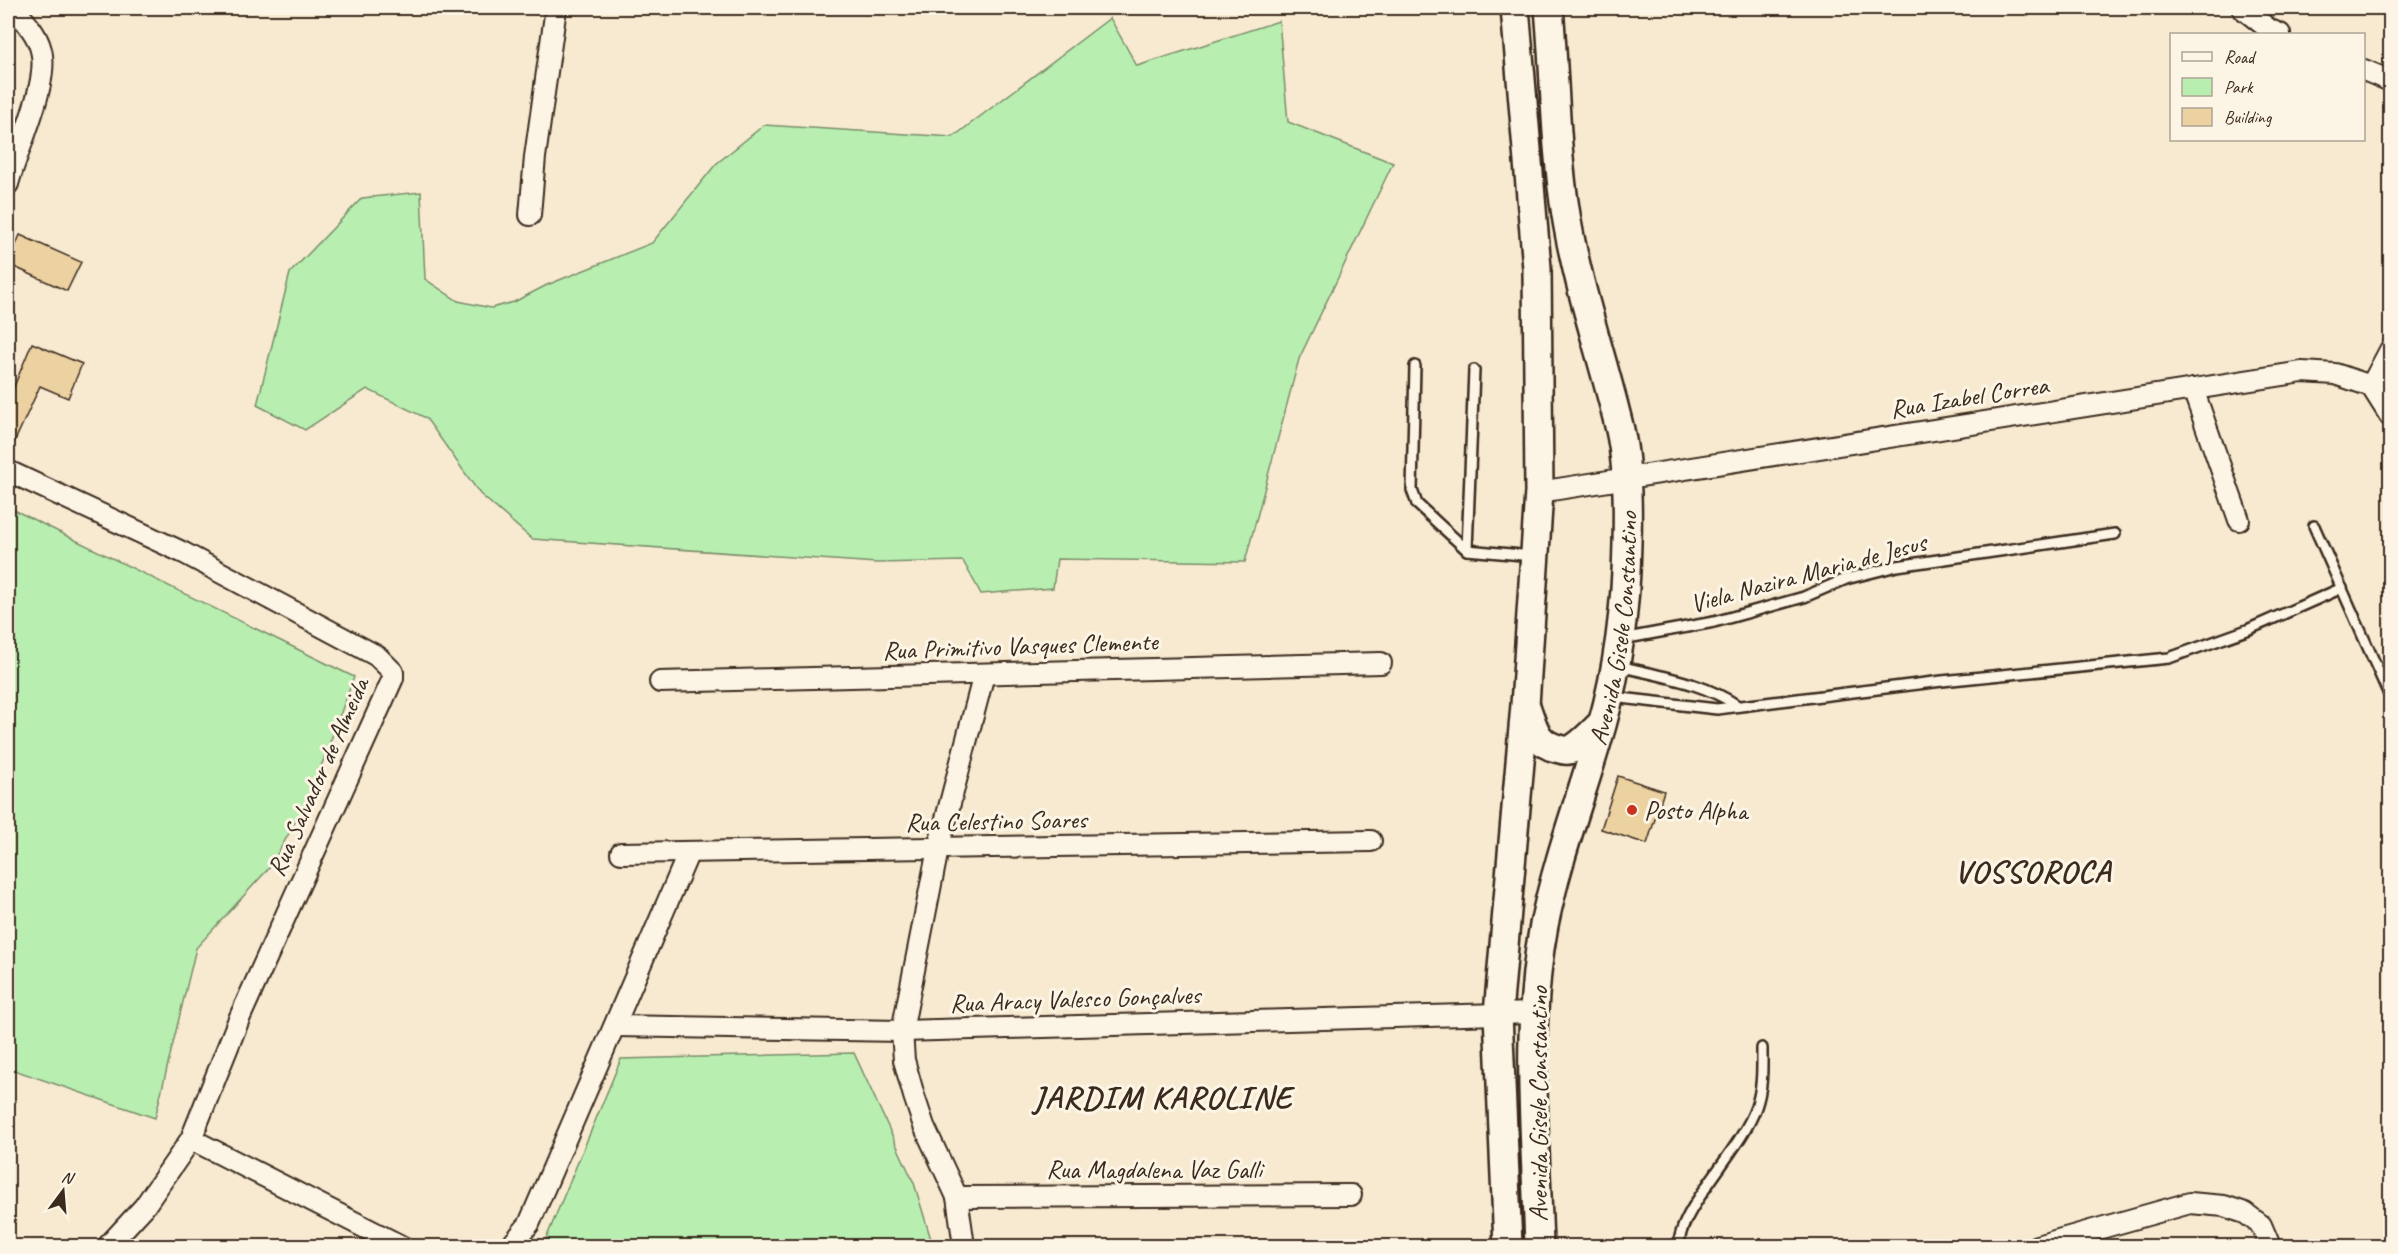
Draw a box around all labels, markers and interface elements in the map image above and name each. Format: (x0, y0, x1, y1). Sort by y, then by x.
legend (2170, 33, 2365, 141)
text: Road (2224, 46, 2257, 68)
text: Park (2224, 76, 2254, 98)
text: Building (2224, 106, 2273, 128)
street label: Rua Izabel Correa (1888, 368, 2052, 426)
street label: Avenida Gisele Constantino (1581, 510, 1644, 749)
street label: Viela Nazira Maria de Jesus (1686, 525, 1932, 620)
street label: Rua Primitivo Vasques Clemente (882, 625, 1160, 667)
street label: Rua Salvador de Almeida (260, 671, 377, 881)
place label: Posto Alpha (1644, 794, 1749, 827)
street label: Rua Celestino Soares (905, 803, 1089, 839)
marker: Posto Alpha (1625, 803, 1639, 817)
district label: VOSSOROCA (1954, 851, 2113, 892)
street label: Rua Aracy Valesco Gonçalves (949, 978, 1203, 1020)
street label: Avenida Gisele Constantino (1522, 985, 1555, 1222)
district label: JARDIM KAROLINE (1031, 1077, 1296, 1118)
street label: Rua Magdalena Vaz Galli (1046, 1153, 1265, 1186)
north arrow (33, 1161, 93, 1221)
text: N (59, 1167, 77, 1189)

